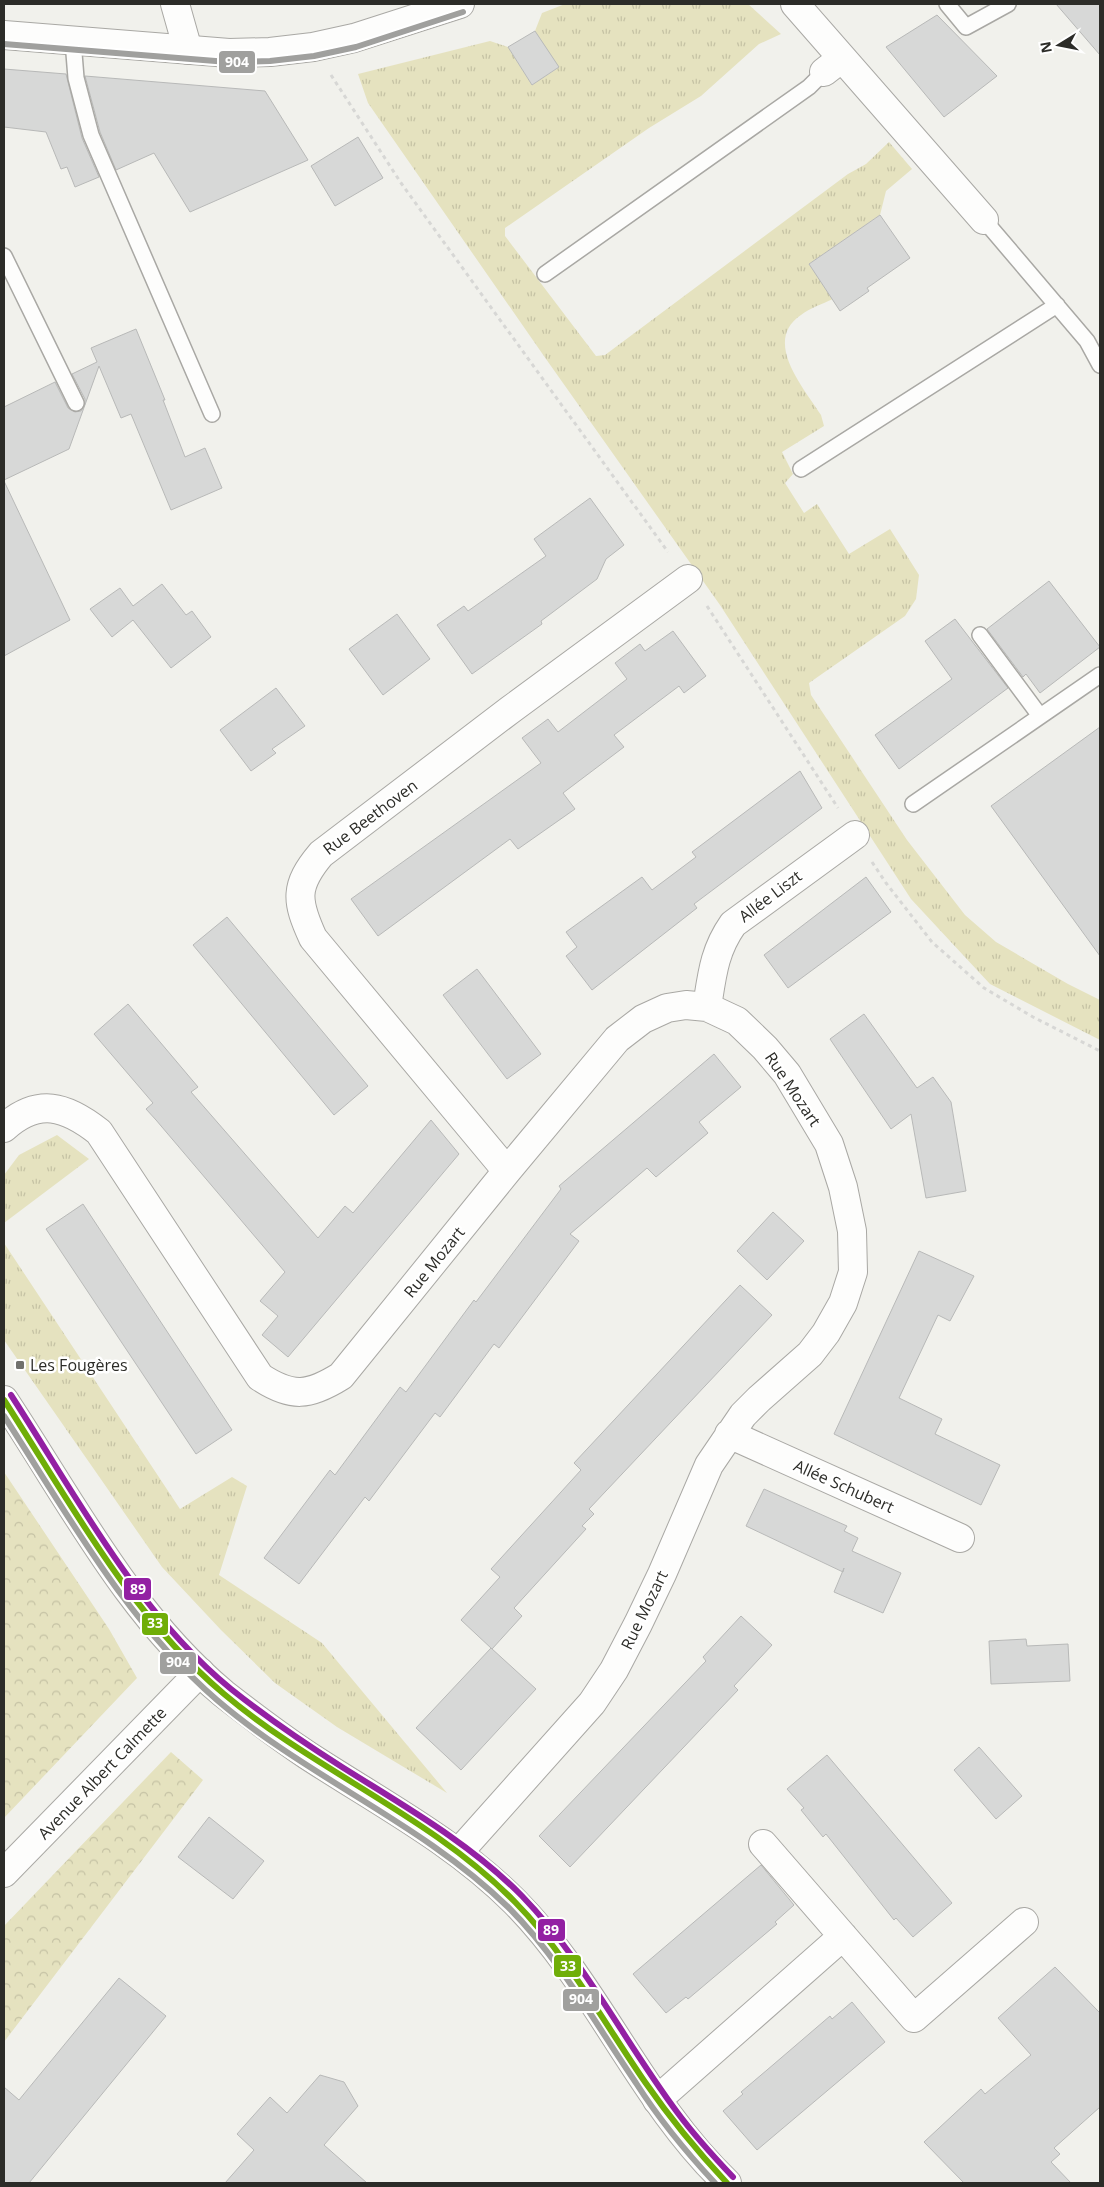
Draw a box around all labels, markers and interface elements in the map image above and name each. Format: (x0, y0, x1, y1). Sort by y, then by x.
north arrow (1034, 20, 1084, 70)
text: N (1035, 40, 1056, 55)
line badge: 904 (218, 50, 256, 74)
text: 904 (225, 52, 249, 71)
street label: Rue Beethoven (318, 774, 422, 860)
street label: Allée Liszt (734, 865, 806, 927)
street label: Rue Mozart (760, 1047, 826, 1131)
street label: Rue Mozart (399, 1222, 470, 1302)
place label: Les Fougères (30, 1354, 128, 1376)
marker: Les Fougères (14, 1359, 26, 1371)
street label: Allée Schubert (790, 1454, 898, 1518)
street label: Rue Mozart (615, 1567, 673, 1653)
line badge: 89 (123, 1577, 152, 1601)
text: 89 (130, 1579, 146, 1598)
line badge: 33 (141, 1612, 169, 1636)
text: 33 (147, 1613, 163, 1632)
line badge: 904 (159, 1651, 197, 1675)
text: 904 (166, 1652, 190, 1671)
street label: Avenue Albert Calmette (33, 1702, 171, 1844)
line badge: 89 (537, 1918, 566, 1942)
text: 89 (543, 1920, 559, 1939)
line badge: 33 (553, 1954, 582, 1978)
text: 33 (560, 1956, 576, 1975)
line badge: 904 (562, 1988, 600, 2012)
text: 904 (569, 1989, 593, 2008)

